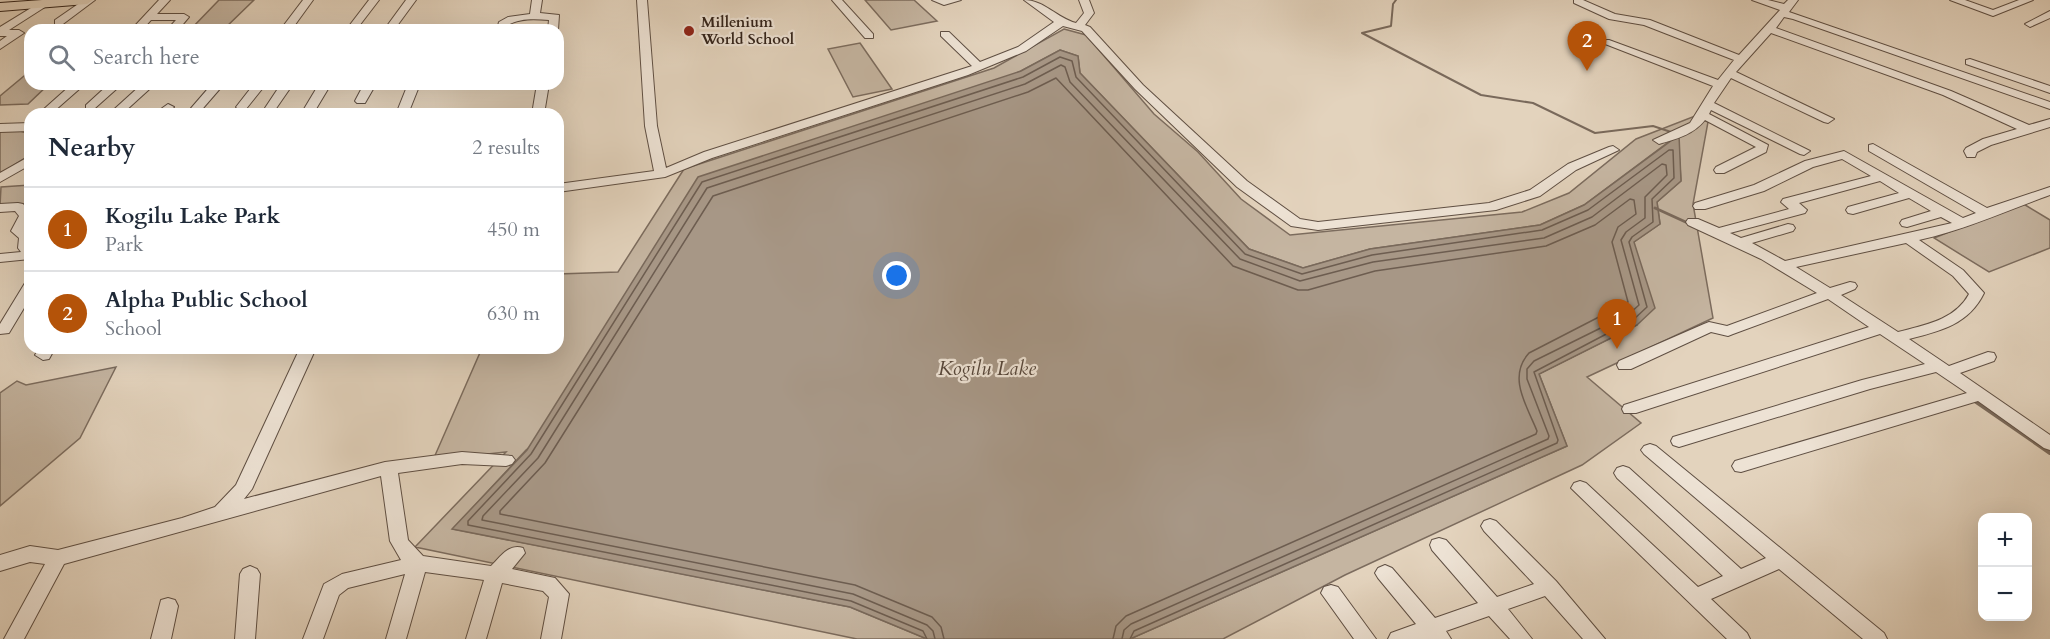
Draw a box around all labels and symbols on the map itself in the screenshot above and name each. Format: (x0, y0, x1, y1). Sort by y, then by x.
place label: Millenium World School (700, 12, 795, 49)
pin: 2 (1568, 22, 1606, 71)
marker: Millenium World School (682, 24, 696, 38)
your location (882, 261, 911, 290)
pin: 1 (1598, 300, 1636, 349)
water label: Kogilu Lake (938, 355, 1036, 382)

